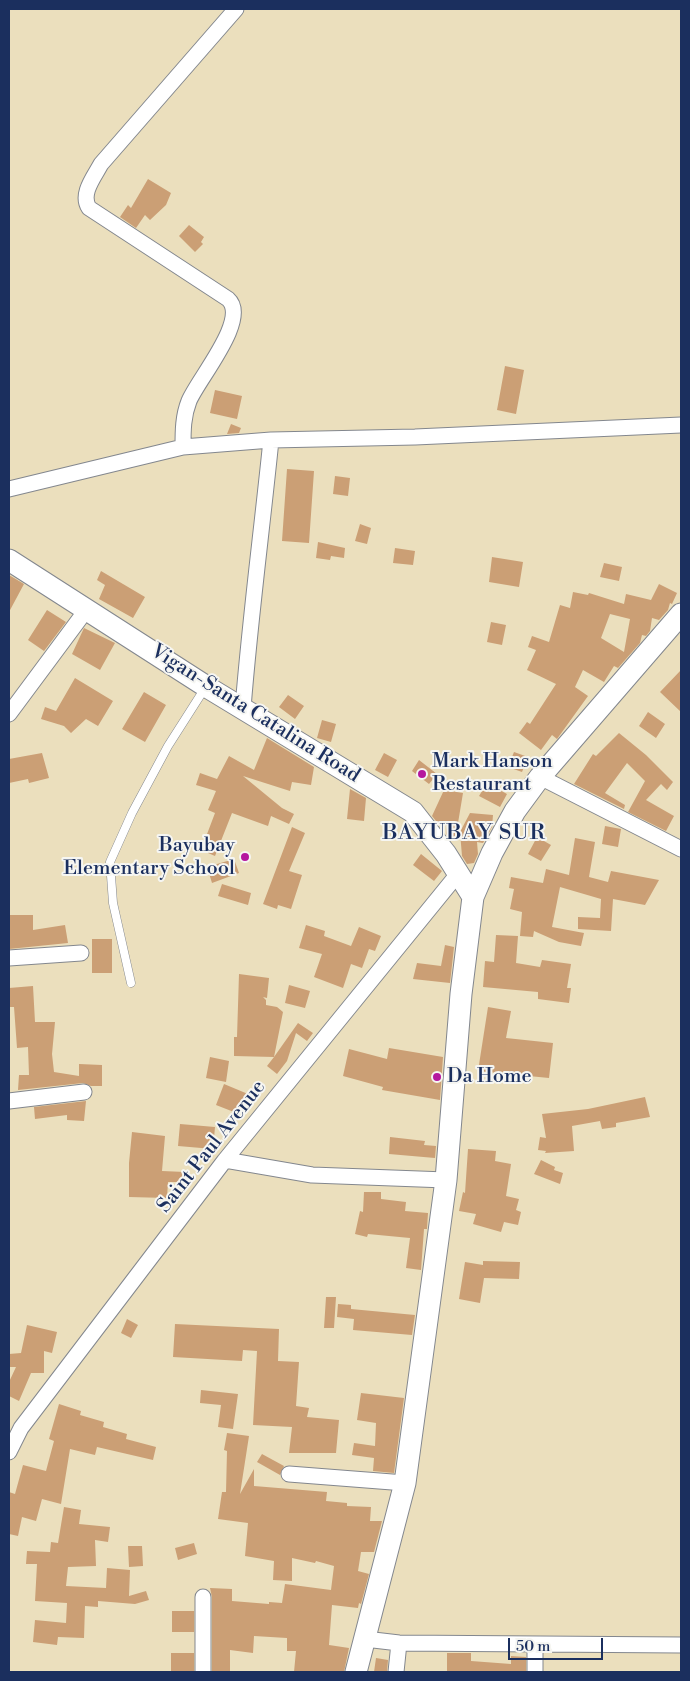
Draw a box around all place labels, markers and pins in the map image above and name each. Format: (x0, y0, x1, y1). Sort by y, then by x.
place label: Mark Hanson Restaurant (432, 750, 553, 797)
marker: Mark Hanson Restaurant (416, 768, 428, 780)
place label: Bayubay Elementary School (63, 834, 235, 881)
marker: Bayubay Elementary School (239, 851, 251, 863)
place label: Da Home (447, 1065, 532, 1089)
marker: Da Home (431, 1071, 443, 1083)

